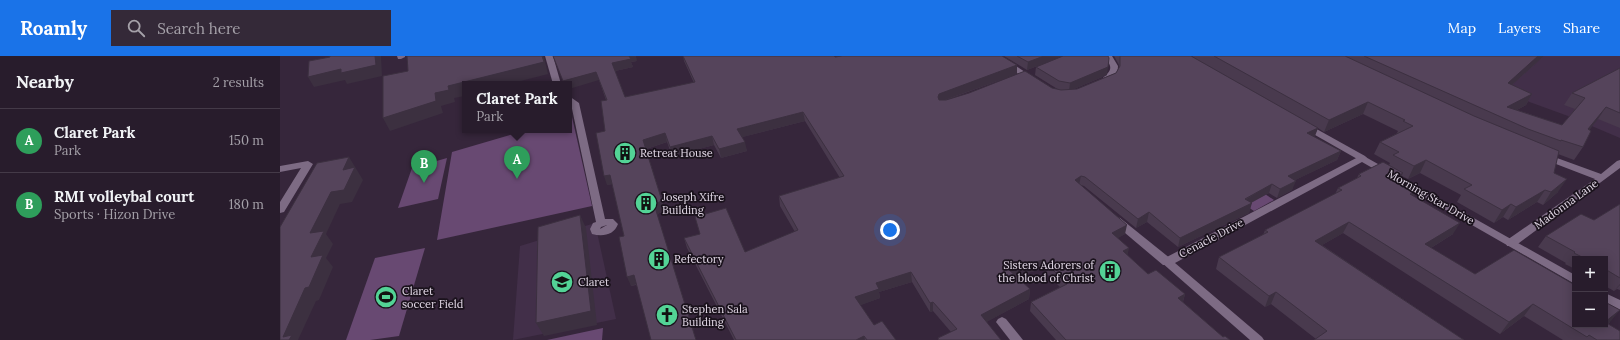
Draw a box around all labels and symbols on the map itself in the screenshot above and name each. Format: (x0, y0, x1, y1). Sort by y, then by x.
building icon: Retreat House (612, 140, 638, 166)
pin: A (504, 146, 530, 179)
place label: Retreat House (640, 146, 713, 160)
pin: B (411, 150, 437, 183)
street label: Morning Star Drive (1385, 166, 1477, 228)
street label: Madonna Lane (1531, 176, 1601, 232)
building icon: Joseph Xifre Building (633, 190, 659, 216)
place label: Joseph Xifre Building (661, 190, 724, 217)
street label: Cenacle Drive (1176, 215, 1246, 261)
your location (880, 220, 900, 240)
building icon: Refectory (646, 246, 672, 272)
place label: Refectory (674, 252, 724, 266)
place label: Sisters Adorers of the blood of Christ (998, 258, 1095, 285)
building icon: Sisters Adorers of the blood of Christ (1097, 258, 1123, 284)
school or university icon: Claret (549, 269, 575, 295)
place label: Claret (578, 275, 610, 289)
sports icon: Claret soccer Field (373, 284, 399, 310)
place label: Claret soccer Field (402, 284, 464, 311)
church icon: Stephen Sala Building (654, 302, 680, 328)
place label: Stephen Sala Building (682, 302, 748, 329)

